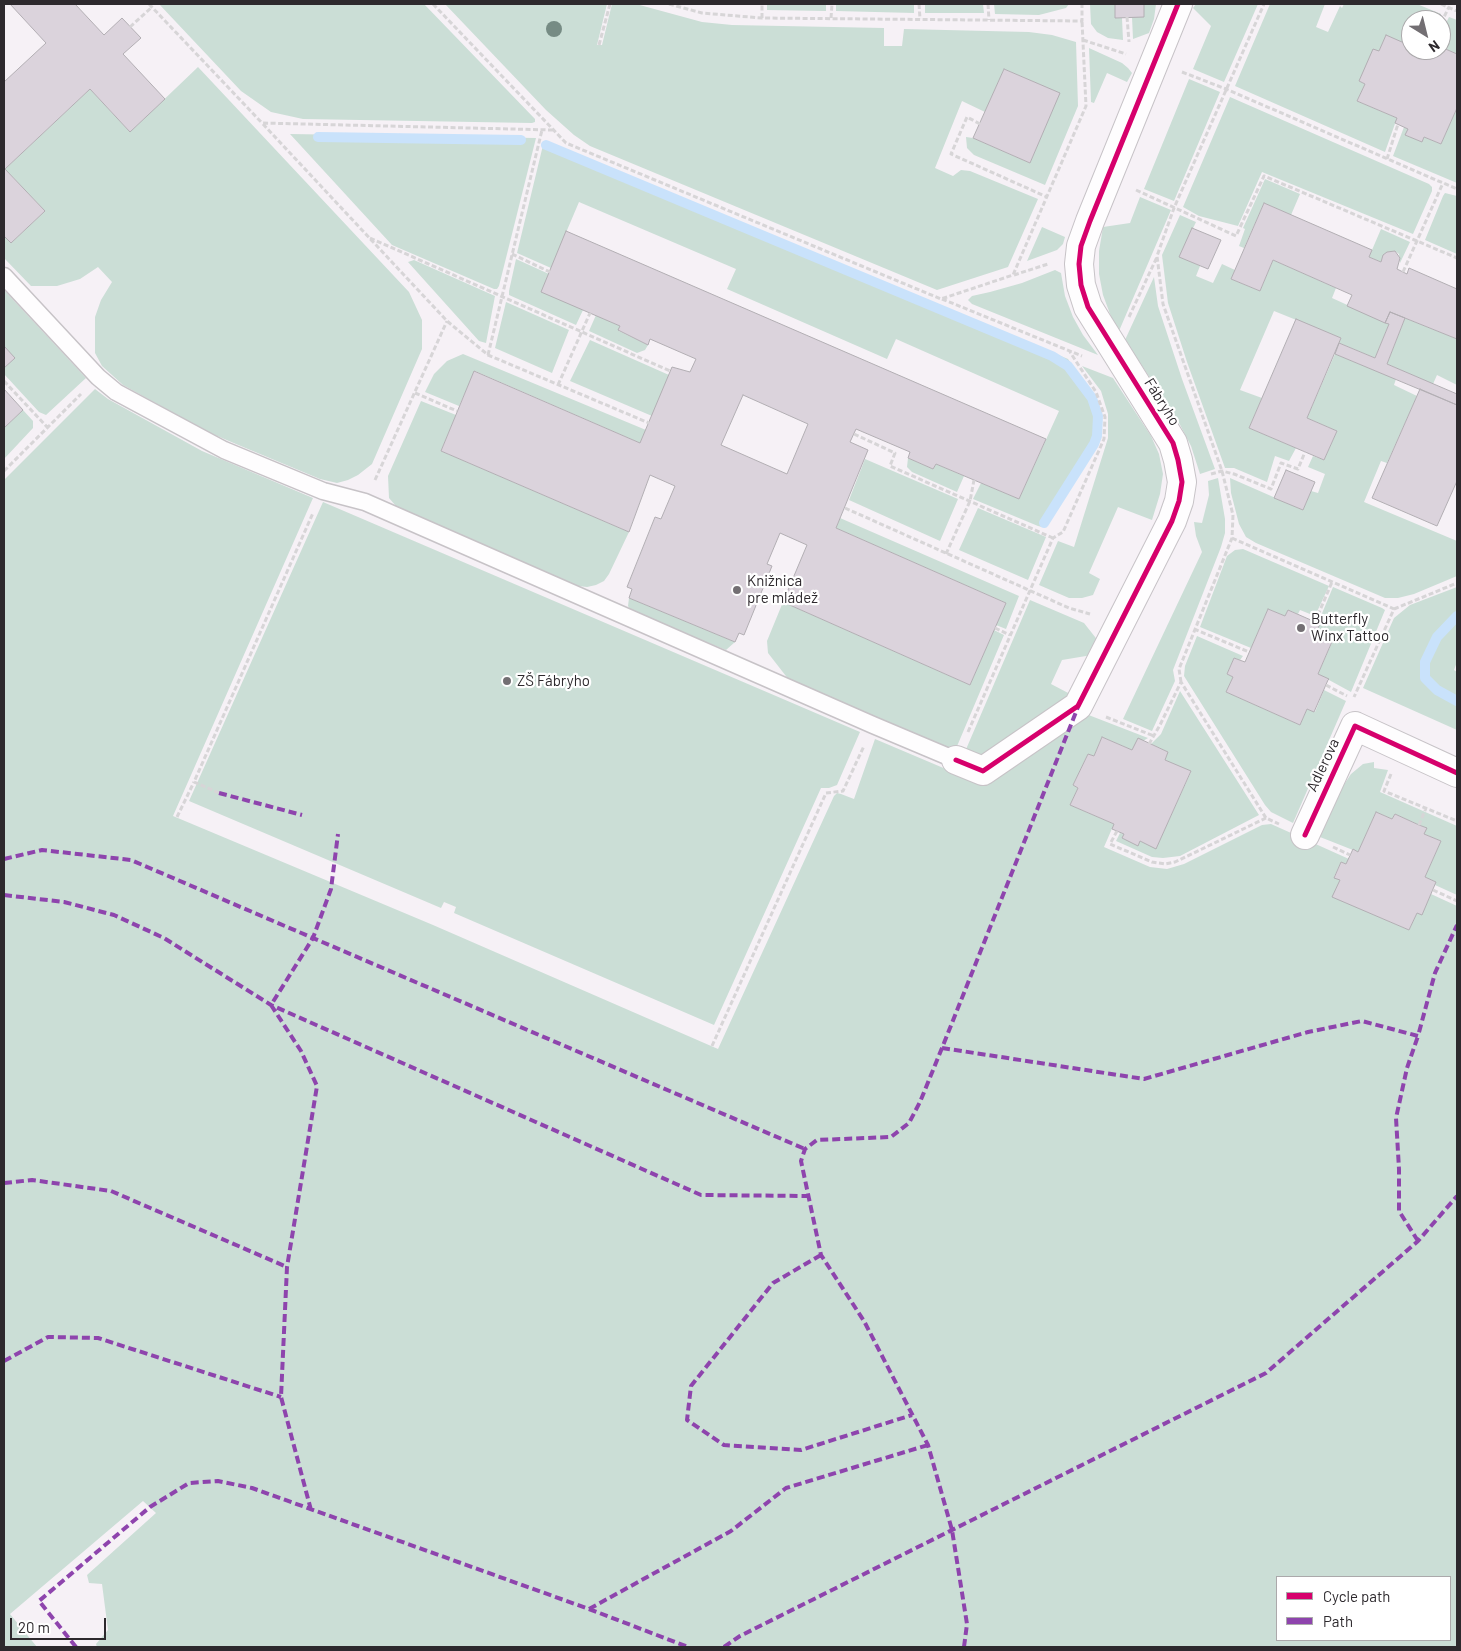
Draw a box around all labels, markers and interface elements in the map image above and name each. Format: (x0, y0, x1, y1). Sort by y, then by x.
north arrow (1401, 10, 1451, 60)
text: N (1426, 37, 1443, 56)
street label: Fábryho (1140, 375, 1184, 429)
place label: Knižnica pre mládež (747, 572, 818, 607)
marker: Knižnica pre mládež (731, 584, 743, 596)
place label: Butterfly Winx Tattoo (1311, 610, 1389, 645)
marker: Butterfly Winx Tattoo (1295, 622, 1307, 634)
place label: ZŠ Fábryho (517, 672, 590, 690)
marker: ZŠ Fábryho (501, 675, 513, 687)
street label: Adlerova (1303, 736, 1343, 794)
legend (1276, 1576, 1451, 1641)
text: Cycle path (1323, 1587, 1390, 1605)
scale bar (12, 1608, 109, 1640)
text: Path (1323, 1612, 1353, 1630)
text: 20 m (18, 1618, 50, 1636)

